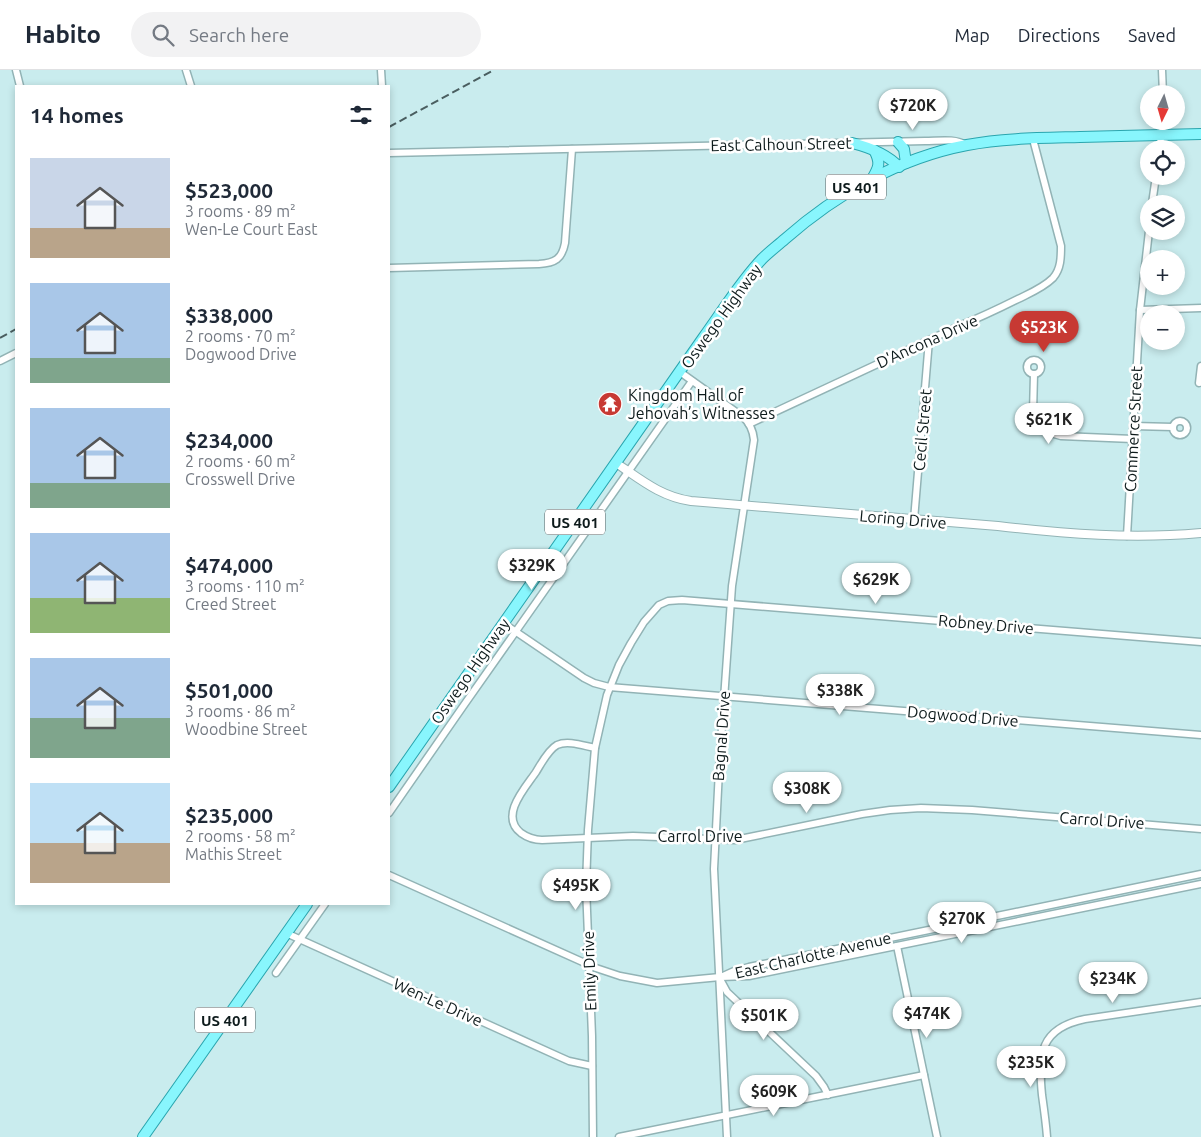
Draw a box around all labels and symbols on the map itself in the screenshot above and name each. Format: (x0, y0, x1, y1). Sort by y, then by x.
north arrow (1140, 85, 1185, 130)
pin: $720K (878, 88, 948, 131)
street label: East Calhoun Street (710, 134, 853, 154)
road number: US 401 (826, 174, 886, 200)
street label: Oswego Highway (677, 260, 765, 372)
pin: $523K (1009, 310, 1079, 353)
street label: D'Ancona Drive (874, 311, 980, 371)
street label: Commerce Street (1121, 365, 1145, 492)
place label: Kingdom Hall of Jehovah’s Witnesses (628, 386, 775, 422)
street label: Cecil Street (909, 387, 935, 472)
temple icon: Kingdom Hall of Jehovah’s Witnesses (597, 391, 623, 417)
pin: $621K (1014, 402, 1084, 445)
street label: Loring Drive (859, 506, 947, 532)
road number: US 401 (545, 510, 605, 534)
pin: $329K (497, 548, 567, 591)
pin: $629K (841, 562, 911, 605)
street label: Robney Drive (937, 611, 1035, 637)
street label: Oswego Highway (427, 615, 513, 727)
pin: $338K (805, 674, 875, 716)
street label: Bagnal Drive (709, 690, 733, 782)
street label: Dogwood Drive (907, 702, 1019, 730)
pin: $308K (772, 772, 842, 814)
street label: Carrol Drive (1059, 808, 1145, 832)
street label: Carrol Drive (657, 827, 743, 845)
pin: $495K (541, 868, 611, 911)
pin: $270K (927, 902, 997, 944)
street label: East Charlotte Avenue (733, 928, 893, 982)
street label: Emily Drive (579, 931, 599, 1011)
pin: $234K (1078, 962, 1148, 1004)
street label: Wen-Le Drive (391, 974, 485, 1030)
pin: $474K (892, 996, 962, 1039)
pin: $501K (729, 998, 799, 1041)
road number: US 401 (195, 1008, 255, 1032)
pin: $235K (996, 1046, 1066, 1088)
pin: $609K (739, 1074, 809, 1117)

